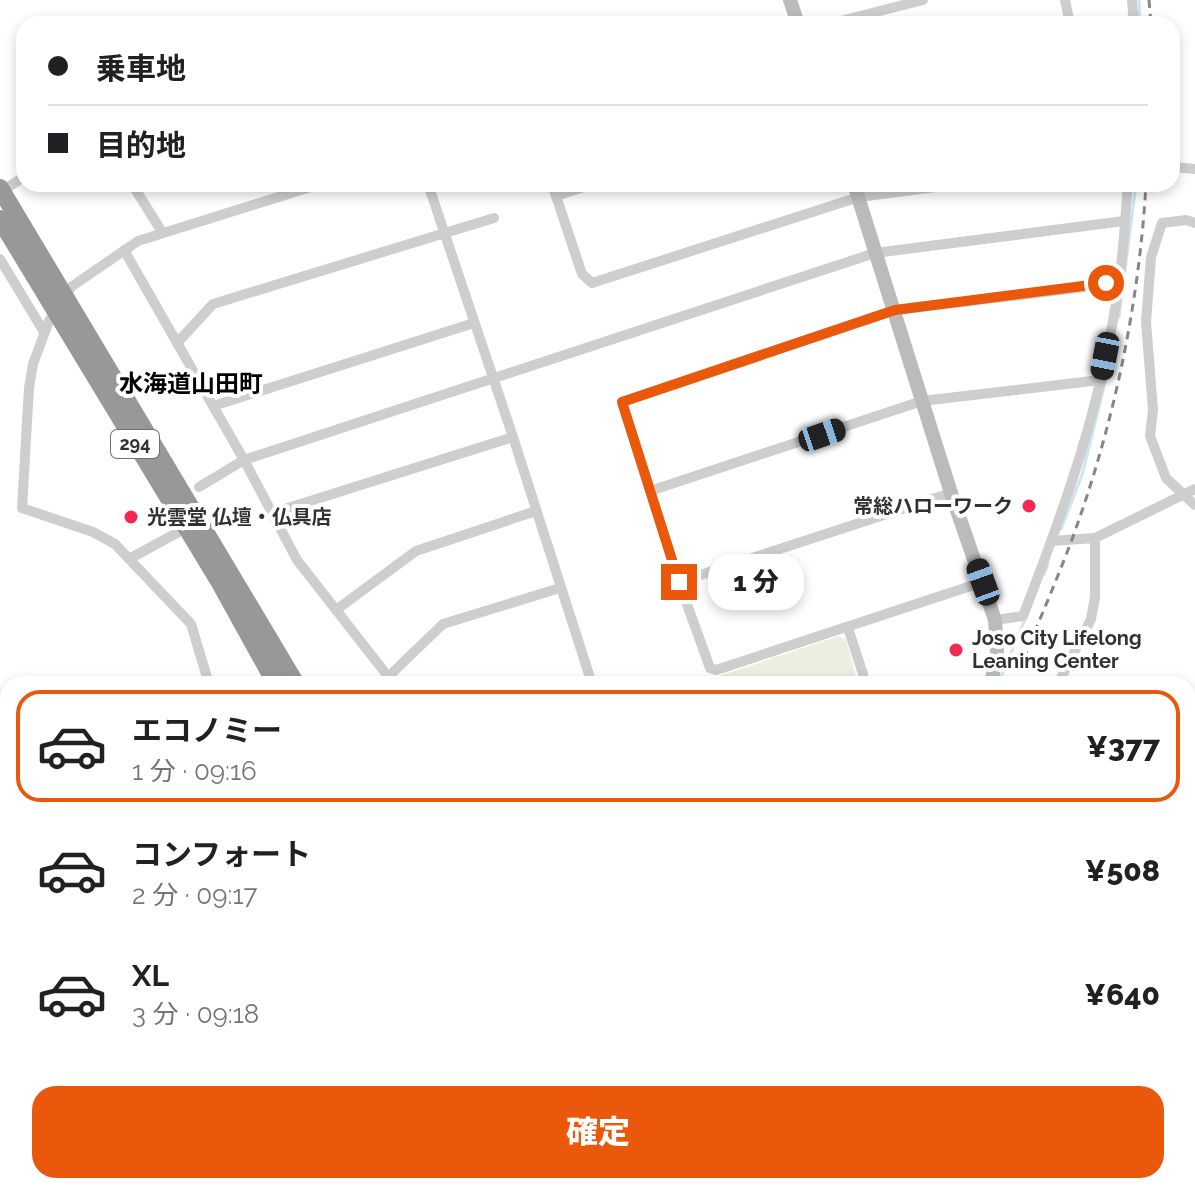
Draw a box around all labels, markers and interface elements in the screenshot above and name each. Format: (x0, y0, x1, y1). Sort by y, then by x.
text: 乗車地 (96, 51, 186, 86)
text: 目的地 (96, 128, 186, 163)
route start (1088, 265, 1124, 301)
car (1089, 330, 1121, 382)
district label: 水海道山田町 (119, 369, 263, 398)
car (795, 416, 849, 454)
road number: 294 (111, 430, 159, 458)
place label: 常総ハローワーク (853, 494, 1013, 518)
marker: 常総ハローワーク (1020, 497, 1038, 515)
place label: 光雲堂 仏壇・仏具店 (147, 505, 332, 529)
marker: 光雲堂 仏壇・仏具店 (122, 508, 140, 526)
callout: 1 分 (707, 554, 803, 610)
car (964, 555, 1002, 609)
route end (661, 564, 697, 600)
text: 1 分 (733, 567, 779, 597)
place label: Joso City Lifelong Leaning Center (972, 626, 1142, 673)
marker: Joso City Lifelong Leaning Center (947, 641, 965, 659)
icon: car (36, 710, 108, 782)
text: エコノミー (132, 713, 282, 748)
text: ¥377 (1086, 729, 1160, 764)
text: 1 分 · 09:16 (132, 756, 257, 786)
icon: car (36, 834, 108, 906)
text: コンフォート (132, 837, 311, 872)
text: ¥508 (1085, 853, 1160, 888)
text: 2 分 · 09:17 (132, 880, 257, 910)
icon: car (36, 958, 108, 1030)
text: XL (132, 958, 169, 993)
text: ¥640 (1084, 977, 1160, 1012)
text: 3 分 · 09:18 (132, 999, 259, 1029)
button: 確定 (32, 1086, 1164, 1178)

